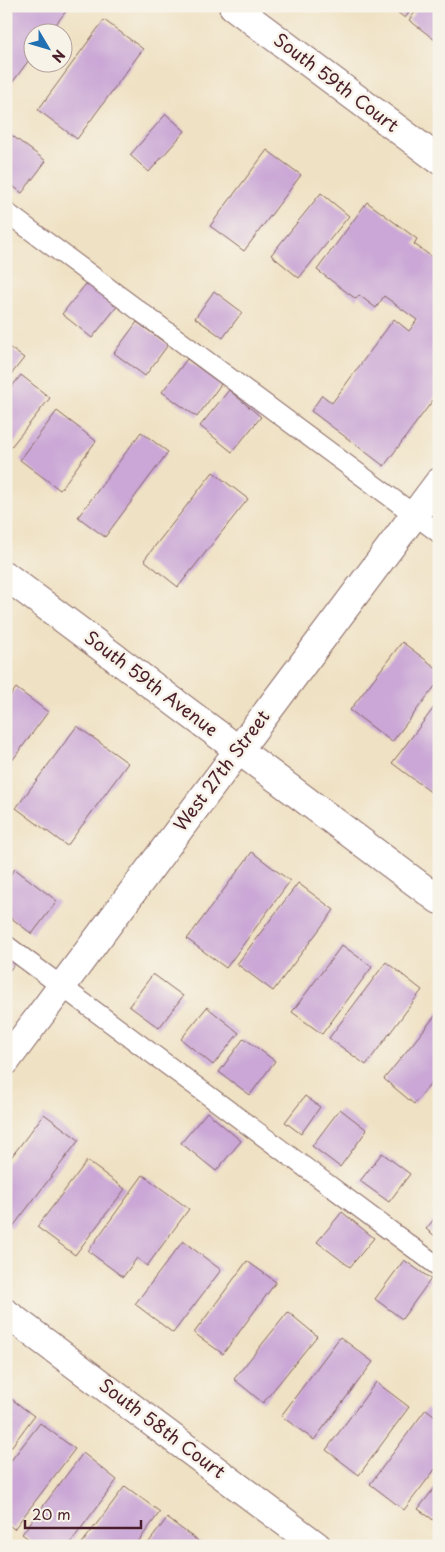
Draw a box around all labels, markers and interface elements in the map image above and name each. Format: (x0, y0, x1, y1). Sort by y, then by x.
north arrow (22, 22, 72, 72)
street label: South 59th Court (269, 26, 405, 138)
text: N (47, 45, 70, 67)
street label: South 59th Avenue (79, 624, 224, 742)
street label: West 27th Street (166, 704, 275, 836)
street label: South 58th Court (94, 1371, 232, 1484)
scale bar (25, 1497, 141, 1529)
text: 20 m (32, 1502, 71, 1525)

